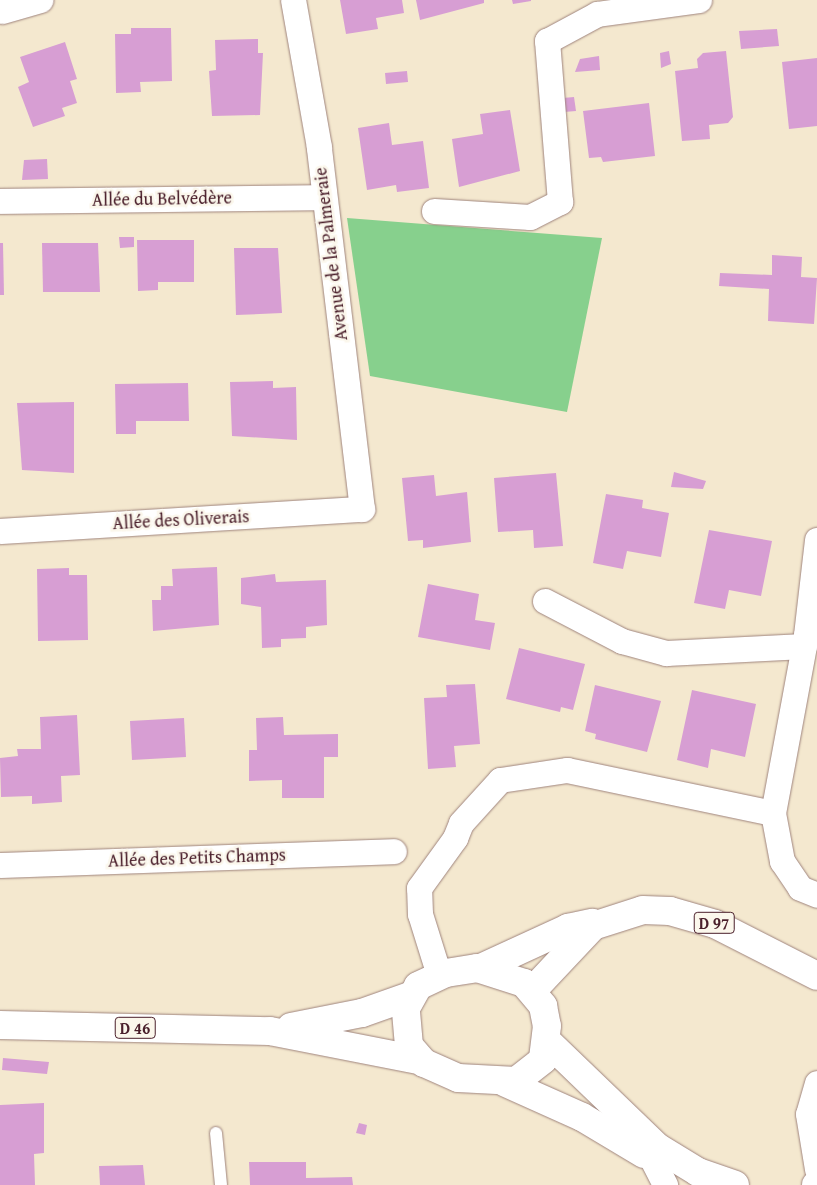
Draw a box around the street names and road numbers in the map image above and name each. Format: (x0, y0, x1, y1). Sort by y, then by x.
street label: Avenue de la Palmeraie (310, 166, 352, 342)
street label: Allée du Belvédère (92, 187, 232, 211)
street label: Allée des Oliverais (112, 506, 250, 534)
street label: Allée des Petits Champs (108, 844, 286, 872)
road number: D 97 (693, 910, 735, 936)
road number: D 46 (114, 1014, 156, 1042)

